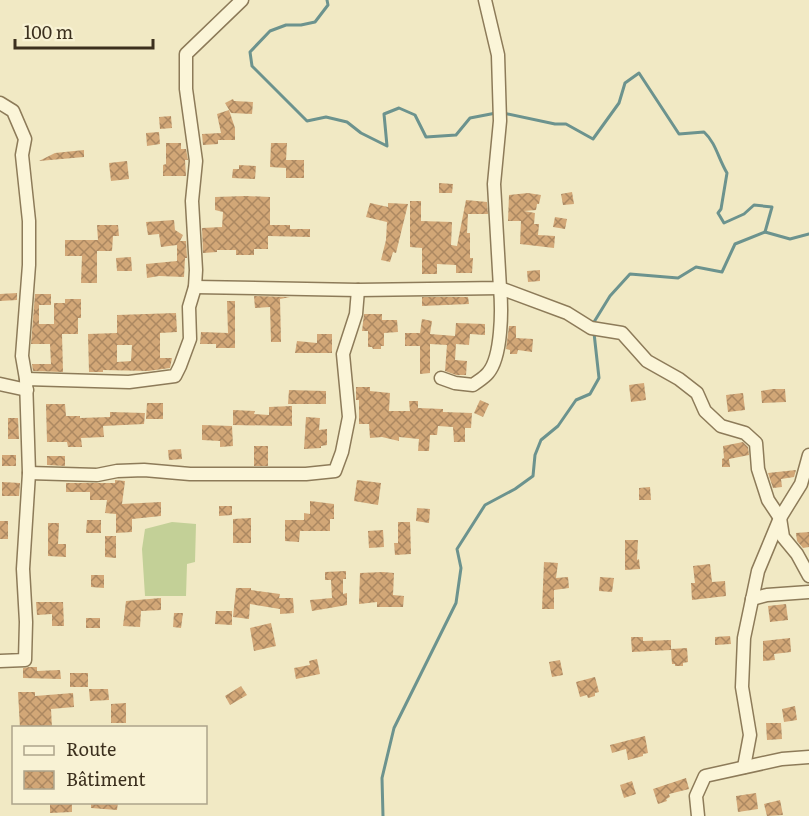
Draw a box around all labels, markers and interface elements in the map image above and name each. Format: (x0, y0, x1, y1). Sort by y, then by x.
scale bar (15, 12, 153, 50)
text: 100 m (24, 18, 73, 45)
legend (12, 726, 207, 804)
text: Route (66, 735, 116, 762)
text: Bâtiment (66, 765, 146, 792)

